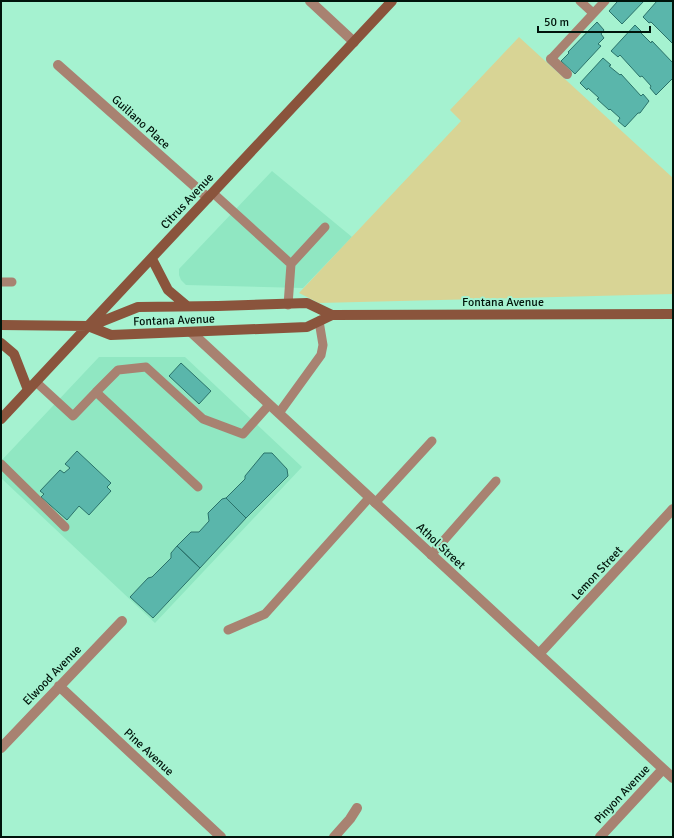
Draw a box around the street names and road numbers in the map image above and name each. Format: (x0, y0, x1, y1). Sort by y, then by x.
street label: Guiliano Place (108, 92, 173, 153)
street label: Citrus Avenue (158, 170, 217, 232)
street label: Fontana Avenue (462, 295, 544, 310)
street label: Fontana Avenue (133, 312, 215, 329)
street label: Athol Street (413, 520, 468, 573)
street label: Lemon Street (569, 543, 626, 603)
street label: Elwood Avenue (20, 642, 85, 709)
street label: Pine Avenue (121, 725, 177, 779)
street label: Pinyon Avenue (591, 762, 653, 827)

